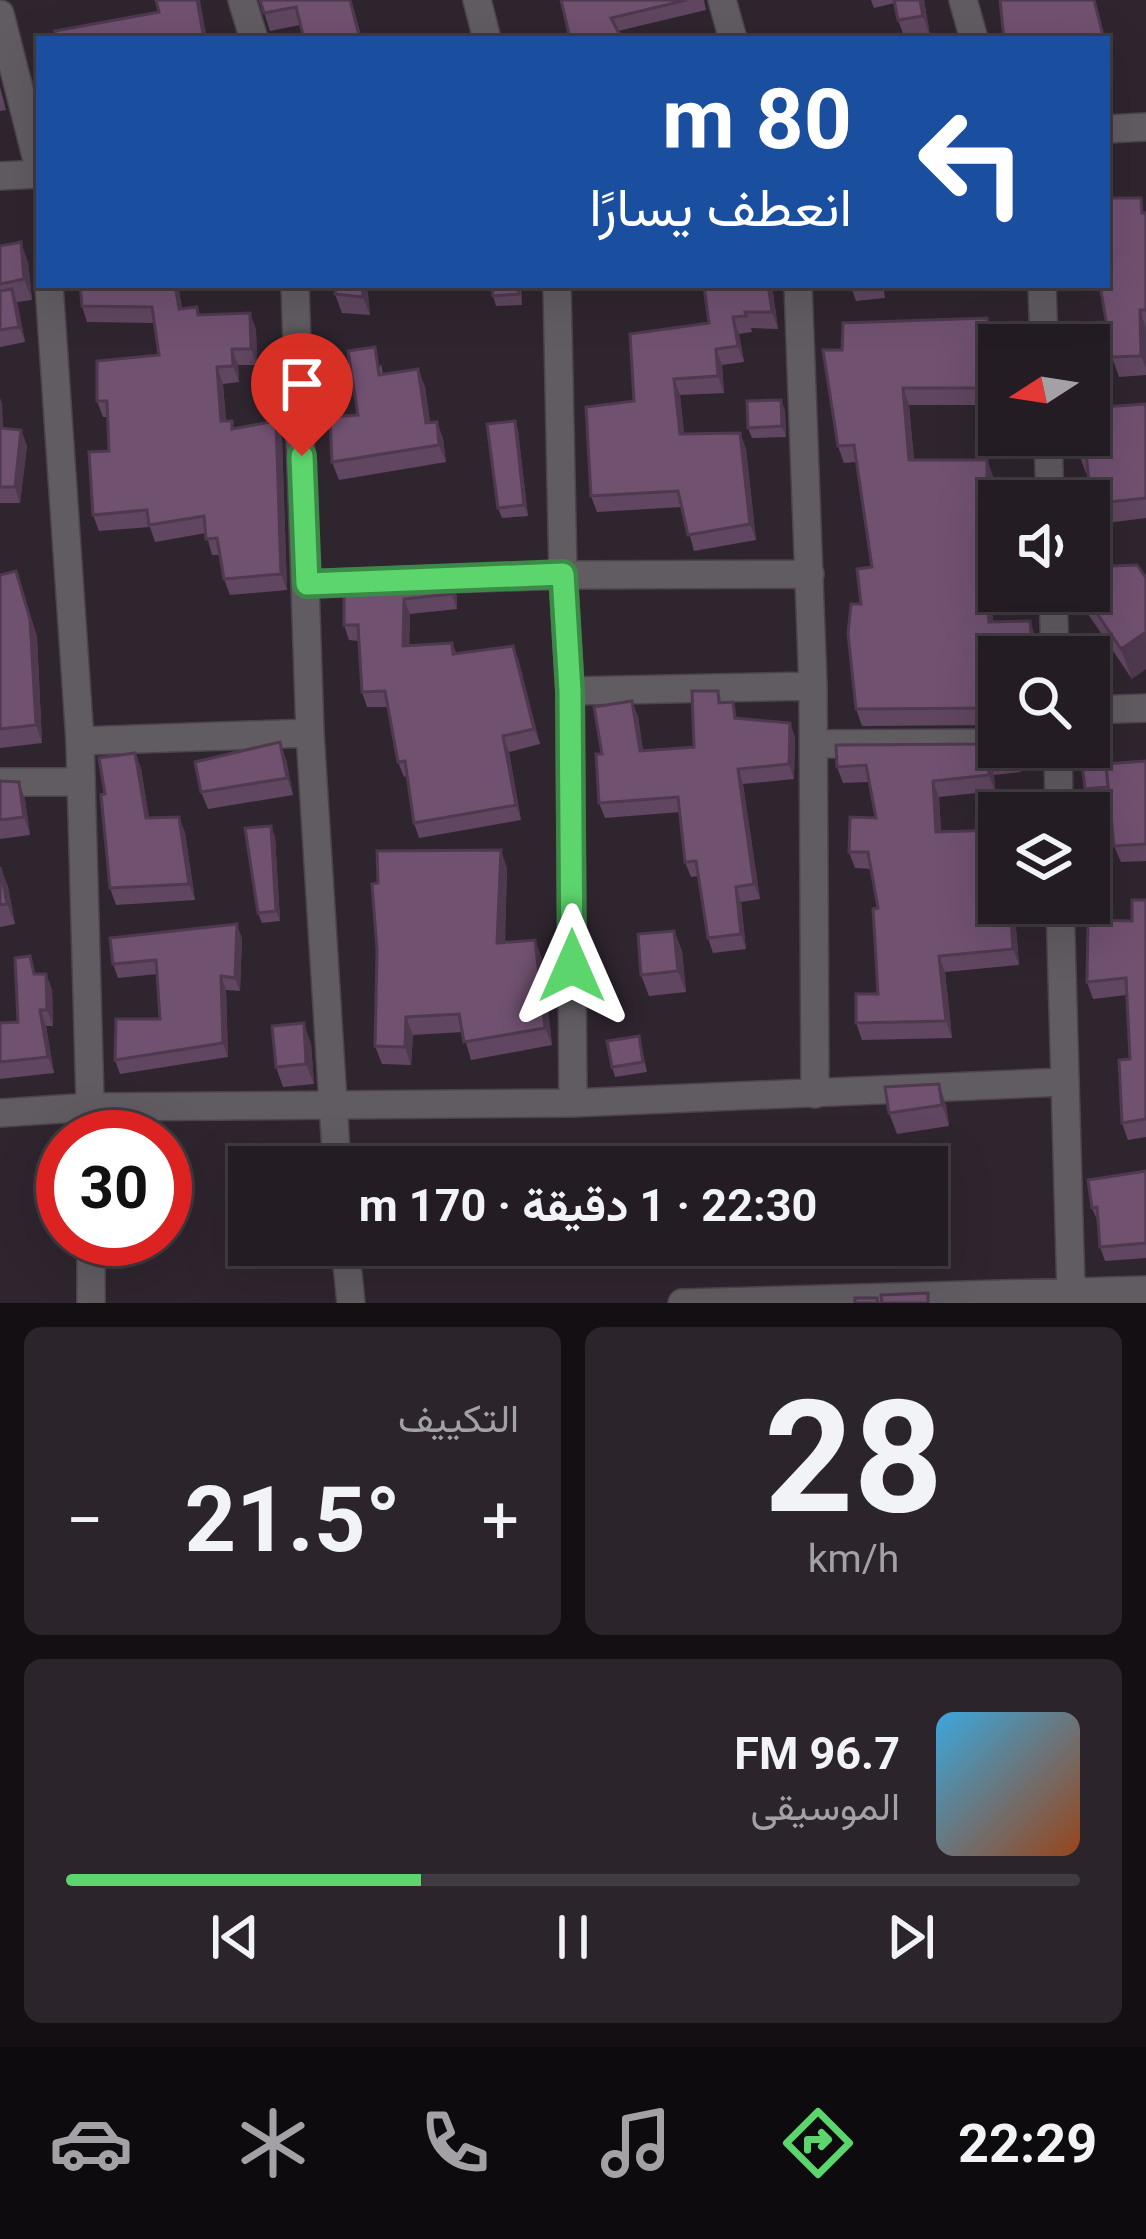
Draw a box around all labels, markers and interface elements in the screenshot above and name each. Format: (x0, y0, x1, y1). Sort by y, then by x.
text: 80 m (662, 70, 852, 169)
icon: left (894, 84, 1050, 240)
text: انعطف يسارًا (589, 176, 852, 239)
north arrow (978, 324, 1110, 456)
map controls (978, 324, 1110, 924)
pin (251, 333, 353, 456)
icon: arrive (269, 351, 335, 417)
button: sound (978, 480, 1110, 612)
button: search (978, 636, 1110, 768)
button: layers (978, 792, 1110, 924)
position arrow (509, 903, 635, 1029)
speed limit sign: 30 (36, 1110, 192, 1266)
text: 22:30 · 1 دقيقة · 170 m (359, 1179, 817, 1232)
text: 28 (764, 1366, 943, 1549)
text: التكييف (398, 1396, 519, 1442)
text: 21.5° (185, 1468, 401, 1573)
text: − (66, 1482, 104, 1559)
text: + (482, 1482, 519, 1559)
text: km/h (808, 1536, 899, 1582)
text: 96.7 FM (734, 1727, 900, 1780)
text: الموسيقى (750, 1784, 900, 1830)
icon: previous (202, 1904, 268, 1970)
icon: pause (540, 1904, 606, 1970)
icon: next (878, 1904, 944, 1970)
icon: car (49, 2101, 133, 2185)
icon: climate (231, 2101, 315, 2185)
icon: phone (413, 2101, 497, 2185)
icon: music (594, 2101, 678, 2185)
icon: directions (776, 2101, 860, 2185)
text: 22:29 (958, 2112, 1097, 2175)

